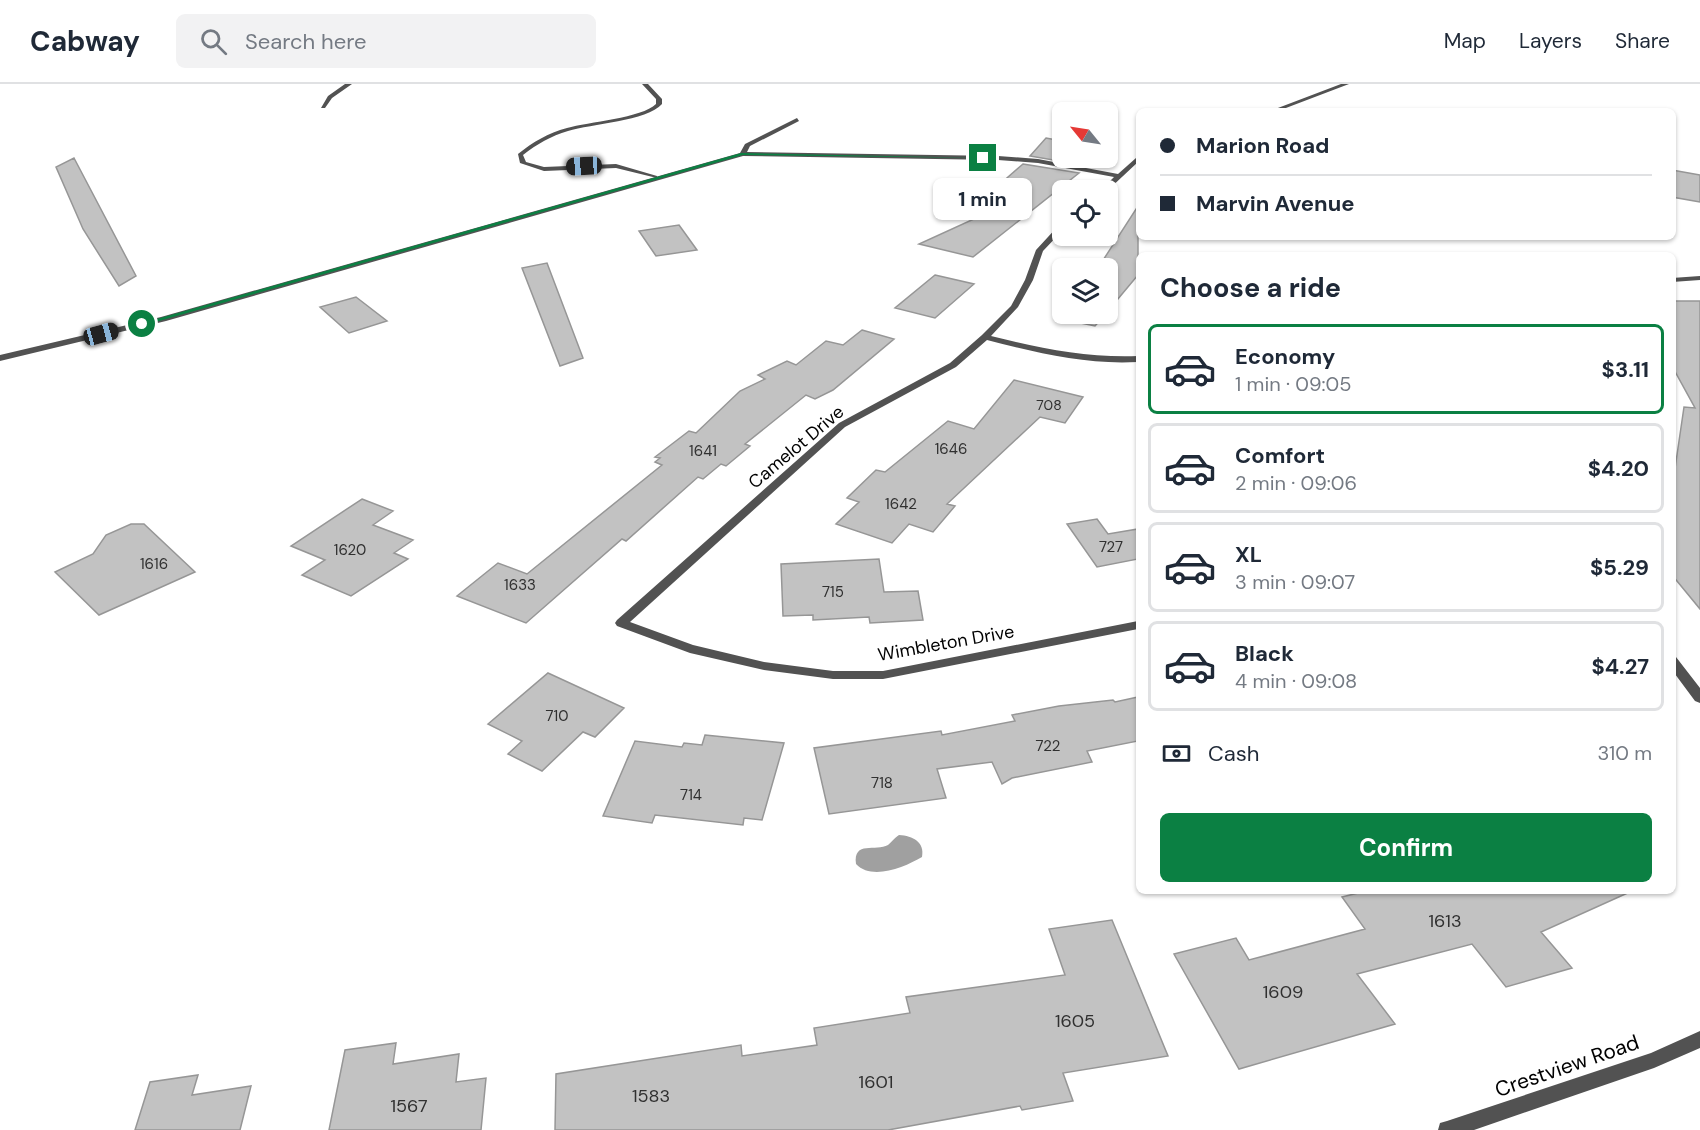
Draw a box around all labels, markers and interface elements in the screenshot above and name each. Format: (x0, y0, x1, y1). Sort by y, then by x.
search box (176, 14, 596, 68)
text: Cabway (30, 23, 140, 60)
icon: search (197, 25, 230, 58)
text: Search here (245, 27, 366, 56)
text: Map (1444, 27, 1486, 55)
text: Layers (1519, 27, 1582, 55)
text: Share (1615, 27, 1670, 55)
north arrow (1052, 102, 1118, 168)
map controls (1052, 102, 1118, 324)
text: Marion Road (1196, 131, 1330, 160)
route end (969, 144, 996, 171)
car (566, 156, 602, 176)
callout: 1 min (934, 179, 1032, 221)
button: locate (1052, 180, 1118, 246)
text: 1 min (958, 186, 1007, 212)
text: Marvin Avenue (1196, 189, 1354, 218)
button: layers (1052, 258, 1118, 324)
text: Choose a ride (1160, 270, 1341, 305)
route start (128, 310, 155, 337)
car (81, 321, 121, 347)
icon: car (1163, 342, 1217, 396)
text: Economy (1235, 342, 1335, 371)
text: $3.11 (1602, 355, 1649, 384)
text: 1 min · 09:05 (1235, 371, 1351, 397)
house number: 708 (1036, 396, 1062, 414)
street label: Camelot Drive (743, 400, 849, 494)
house number: 1646 (935, 439, 967, 459)
house number: 1641 (689, 441, 717, 461)
icon: car (1163, 441, 1217, 495)
text: Comfort (1235, 441, 1325, 470)
text: $4.20 (1588, 454, 1649, 483)
text: 2 min · 09:06 (1235, 470, 1357, 496)
house number: 1642 (885, 494, 917, 514)
house number: 727 (1099, 537, 1123, 557)
house number: 1620 (334, 540, 366, 560)
icon: car (1163, 540, 1217, 594)
text: XL (1235, 540, 1262, 569)
text: $5.29 (1590, 553, 1649, 582)
house number: 1616 (140, 554, 168, 574)
text: 3 min · 09:07 (1235, 569, 1355, 595)
house number: 1633 (504, 575, 536, 595)
house number: 715 (822, 582, 844, 602)
street label: Wimbleton Drive (876, 619, 1016, 667)
icon: car (1163, 639, 1217, 693)
text: Black (1235, 639, 1294, 668)
text: $4.27 (1592, 652, 1649, 681)
text: 4 min · 09:08 (1235, 668, 1357, 694)
house number: 710 (545, 706, 569, 726)
house number: 722 (1036, 736, 1060, 756)
icon: cash (1160, 737, 1193, 770)
text: Cash (1208, 739, 1259, 768)
text: 310 m (1597, 740, 1652, 766)
house number: 718 (871, 773, 893, 793)
house number: 714 (680, 785, 702, 805)
button: Confirm (1160, 813, 1652, 882)
house number: 1613 (1428, 909, 1462, 933)
house number: 1609 (1263, 980, 1303, 1004)
house number: 1605 (1055, 1009, 1095, 1033)
street label: Crestview Road (1491, 1028, 1643, 1104)
house number: 1601 (859, 1070, 893, 1094)
house number: 1583 (632, 1084, 670, 1108)
house number: 1567 (390, 1094, 428, 1118)

